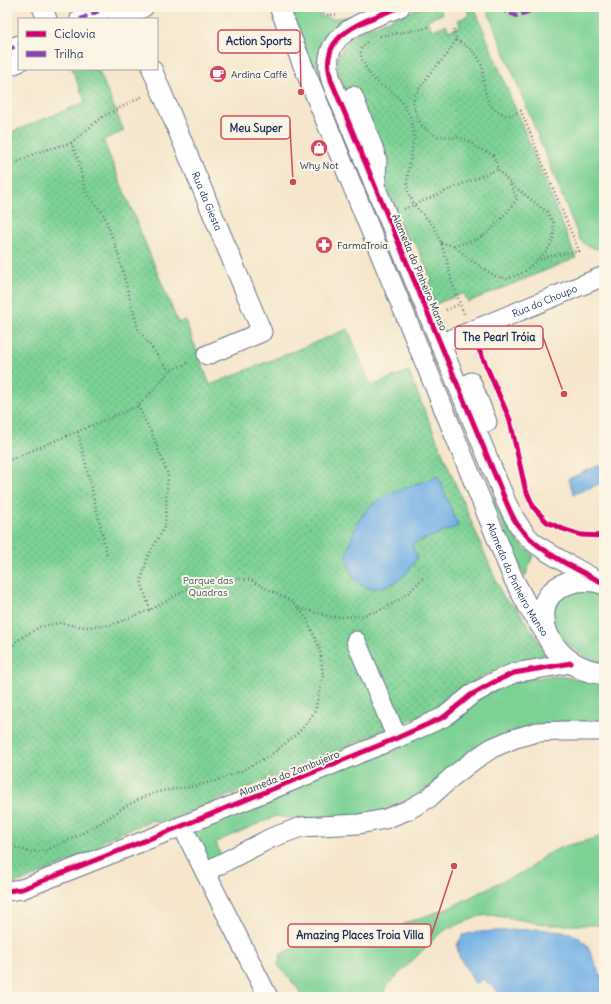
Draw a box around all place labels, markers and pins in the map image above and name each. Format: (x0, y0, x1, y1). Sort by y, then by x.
callout: Action Sports (218, 30, 300, 53)
cafe icon: Ardina Caffé (208, 64, 228, 84)
place label: Ardina Caffé (231, 68, 287, 81)
callout: Meu Super (221, 116, 290, 139)
shop icon: Why Not (309, 138, 329, 158)
place label: Why Not (300, 159, 339, 172)
pharmacy icon: FarmaTroia (314, 235, 334, 255)
place label: FarmaTroia (337, 239, 388, 252)
callout: The Pearl Tróia (455, 326, 543, 349)
callout: Amazing Places Troia Villa (288, 924, 431, 947)

